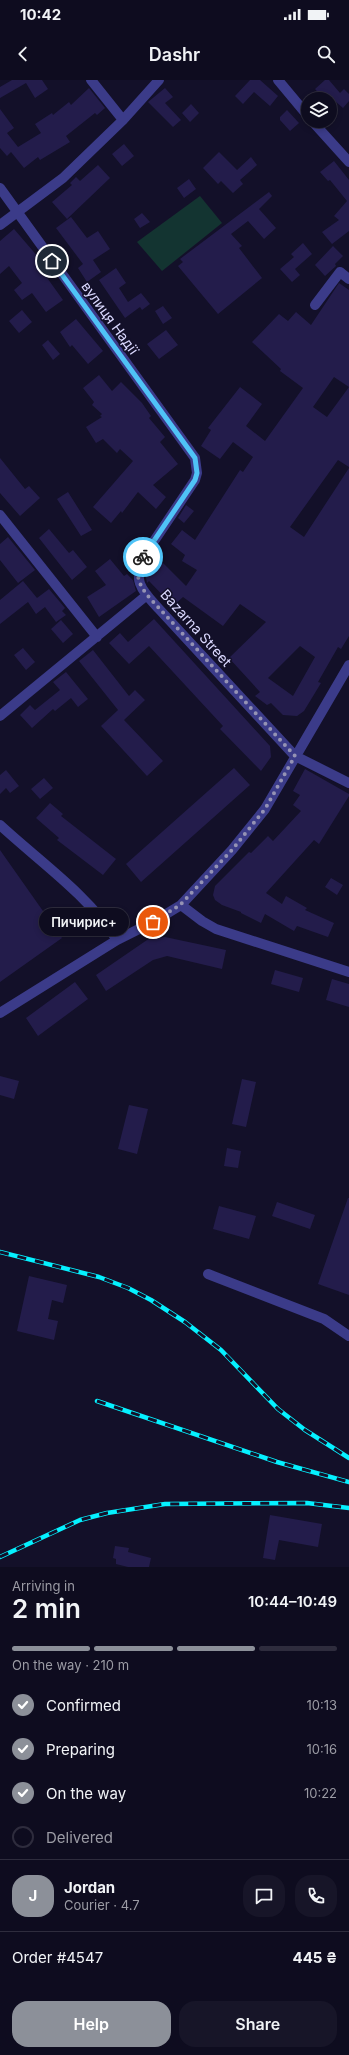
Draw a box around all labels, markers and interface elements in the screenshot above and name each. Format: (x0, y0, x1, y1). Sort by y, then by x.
text: 10:42 (20, 5, 61, 24)
icon: back (12, 43, 34, 65)
icon: search (315, 43, 337, 65)
text: Dashr (149, 44, 200, 65)
map controls (301, 92, 337, 128)
button: layers (301, 92, 337, 128)
pin (35, 244, 69, 278)
icon: home (41, 250, 63, 272)
street label: вулиця Надії (78, 278, 143, 358)
courier (123, 537, 163, 577)
icon: bike (132, 546, 154, 568)
street label: Bazarna Street (157, 586, 236, 670)
pin (136, 905, 170, 939)
callout: Пичирис+ (39, 908, 129, 936)
icon: bag (142, 911, 164, 933)
text: Пичирис+ (51, 914, 117, 930)
text: Arriving in (12, 1578, 75, 1594)
text: 10:44–10:49 (248, 1592, 337, 1611)
text: 2 min (12, 1593, 81, 1624)
text: On the way · 210 m (12, 1657, 129, 1673)
icon: check (12, 1694, 34, 1716)
text: Confirmed (46, 1696, 121, 1715)
text: 10:13 (306, 1697, 337, 1713)
icon: check (12, 1738, 34, 1760)
text: Preparing (46, 1740, 115, 1759)
text: 10:16 (306, 1741, 337, 1757)
icon: check (12, 1782, 34, 1804)
text: On the way (46, 1784, 126, 1803)
text: 10:22 (304, 1785, 337, 1801)
text: Delivered (46, 1828, 113, 1847)
button: chat (243, 1875, 285, 1917)
button: phone (295, 1875, 337, 1917)
text: Jordan (64, 1878, 115, 1897)
text: J (29, 1886, 37, 1905)
text: Courier · 4.7 (64, 1897, 140, 1913)
text: Order #4547 (12, 1948, 103, 1967)
text: 445 ₴ (292, 1948, 337, 1967)
button: Help (12, 2001, 171, 2047)
button: Share (179, 2001, 337, 2047)

